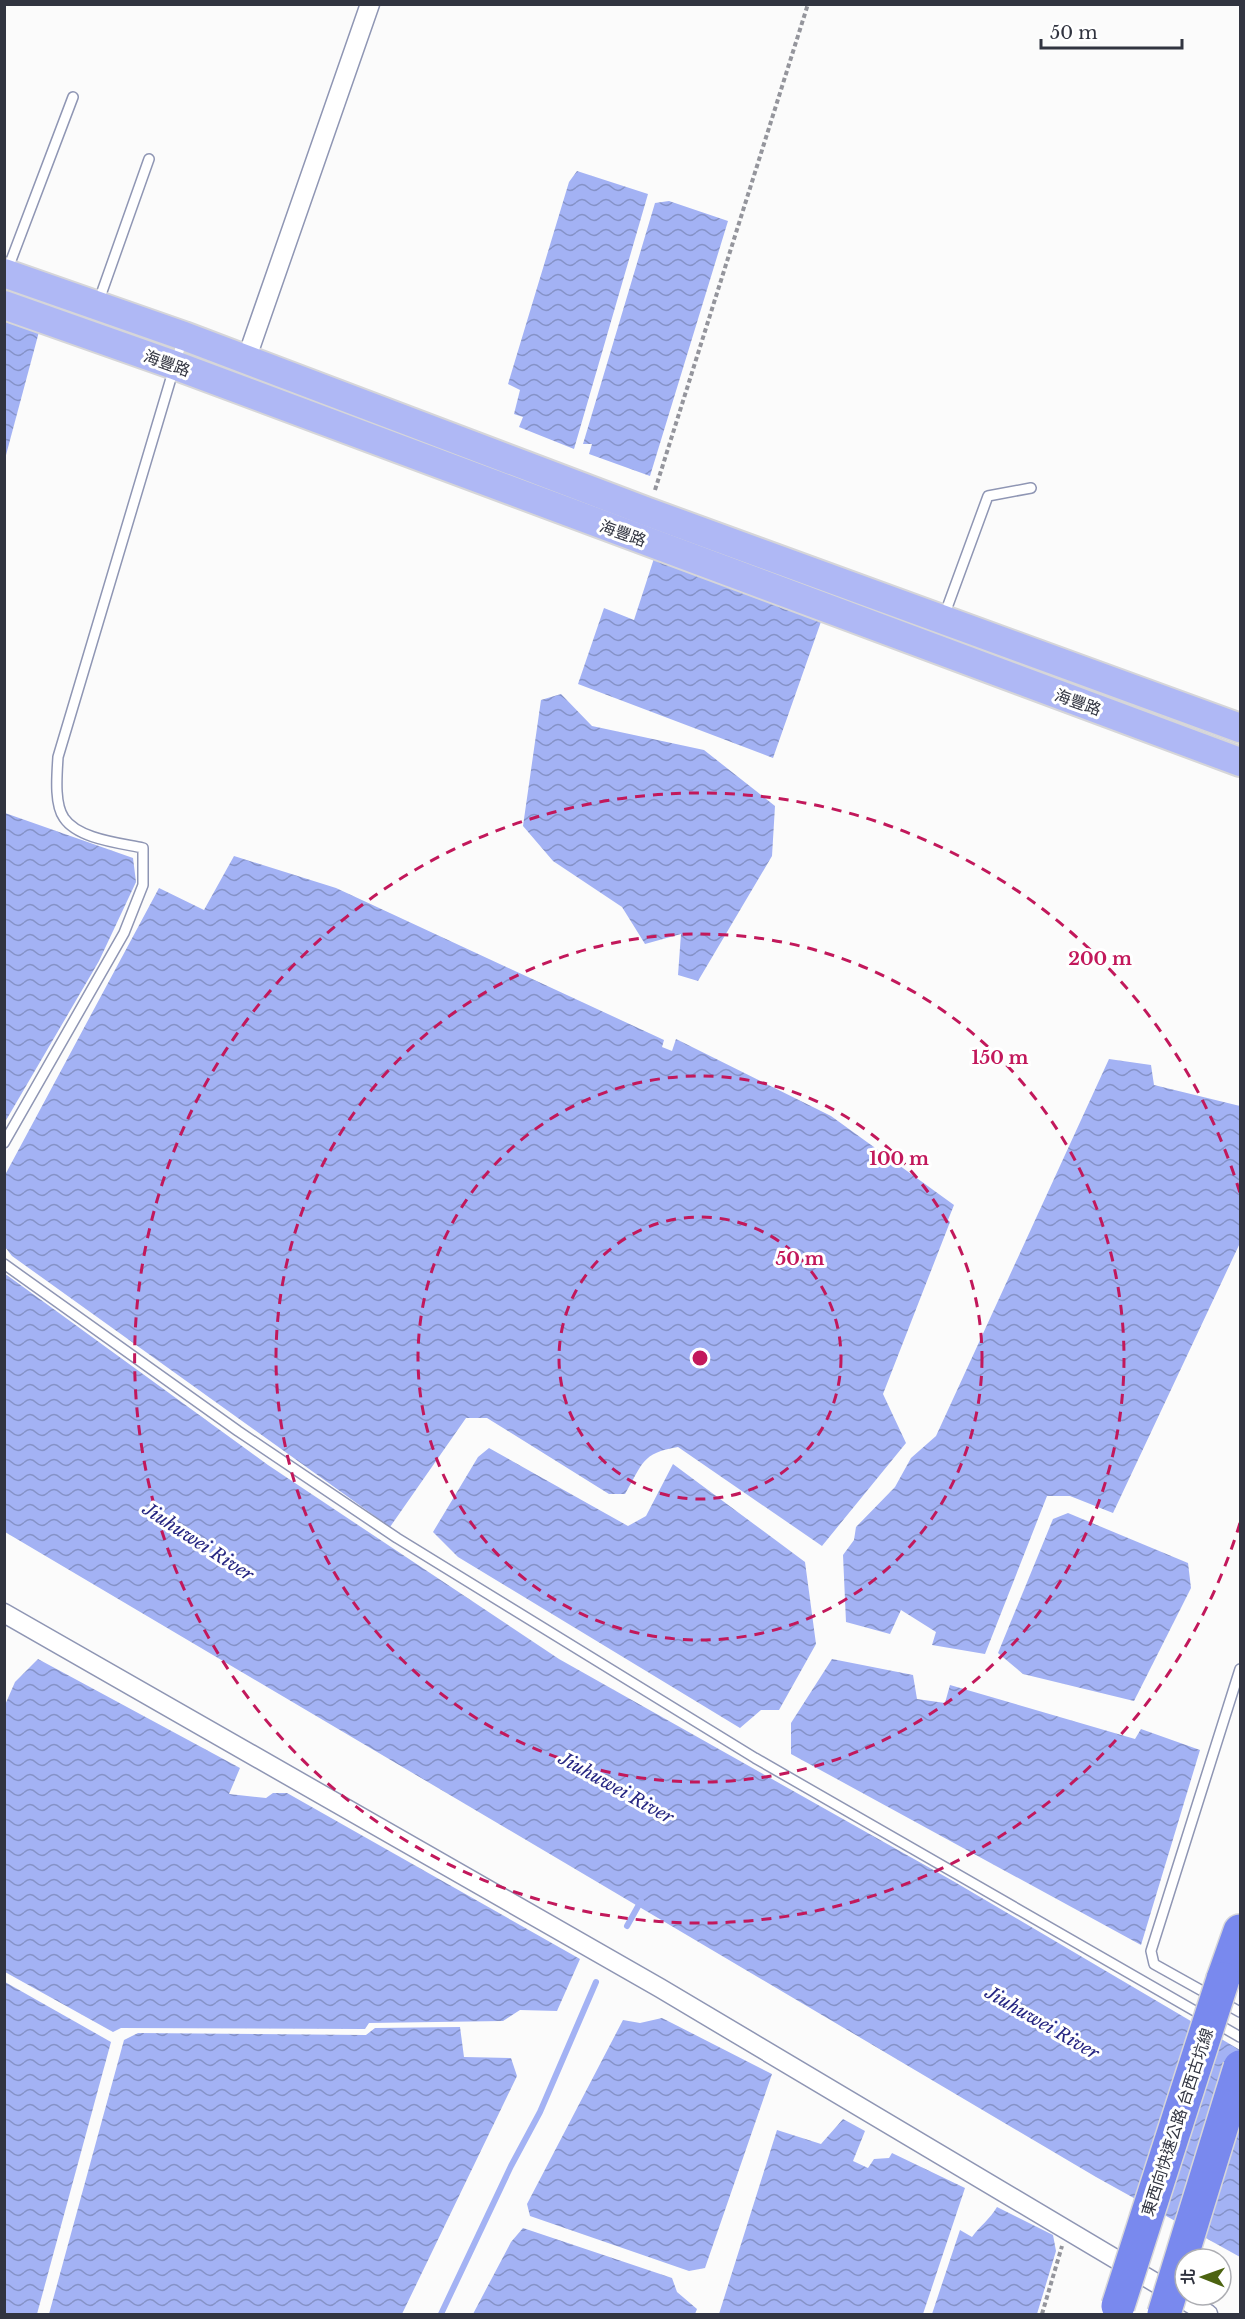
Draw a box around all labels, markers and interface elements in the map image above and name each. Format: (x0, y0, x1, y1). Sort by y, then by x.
scale bar (1041, 12, 1182, 50)
text: 50 m (1050, 22, 1098, 44)
street label: 海豐路 (141, 345, 193, 381)
street label: 海豐路 (597, 515, 649, 551)
street label: 海豐路 (1052, 684, 1104, 720)
text: 200 m (1068, 948, 1132, 970)
text: 150 m (972, 1047, 1029, 1069)
text: 100 m (869, 1148, 929, 1170)
text: 50 m (776, 1248, 825, 1270)
centre of rings (690, 1348, 710, 1368)
water label: Jiuhuwei River (138, 1497, 258, 1586)
water label: Jiuhuwei River (554, 1747, 678, 1829)
water label: Jiuhuwei River (980, 1981, 1103, 2065)
street label: 東西向快速公路 台西古坑線 (1137, 2025, 1217, 2219)
north arrow (1173, 2247, 1233, 2307)
text: 北 (1178, 2269, 1198, 2285)

